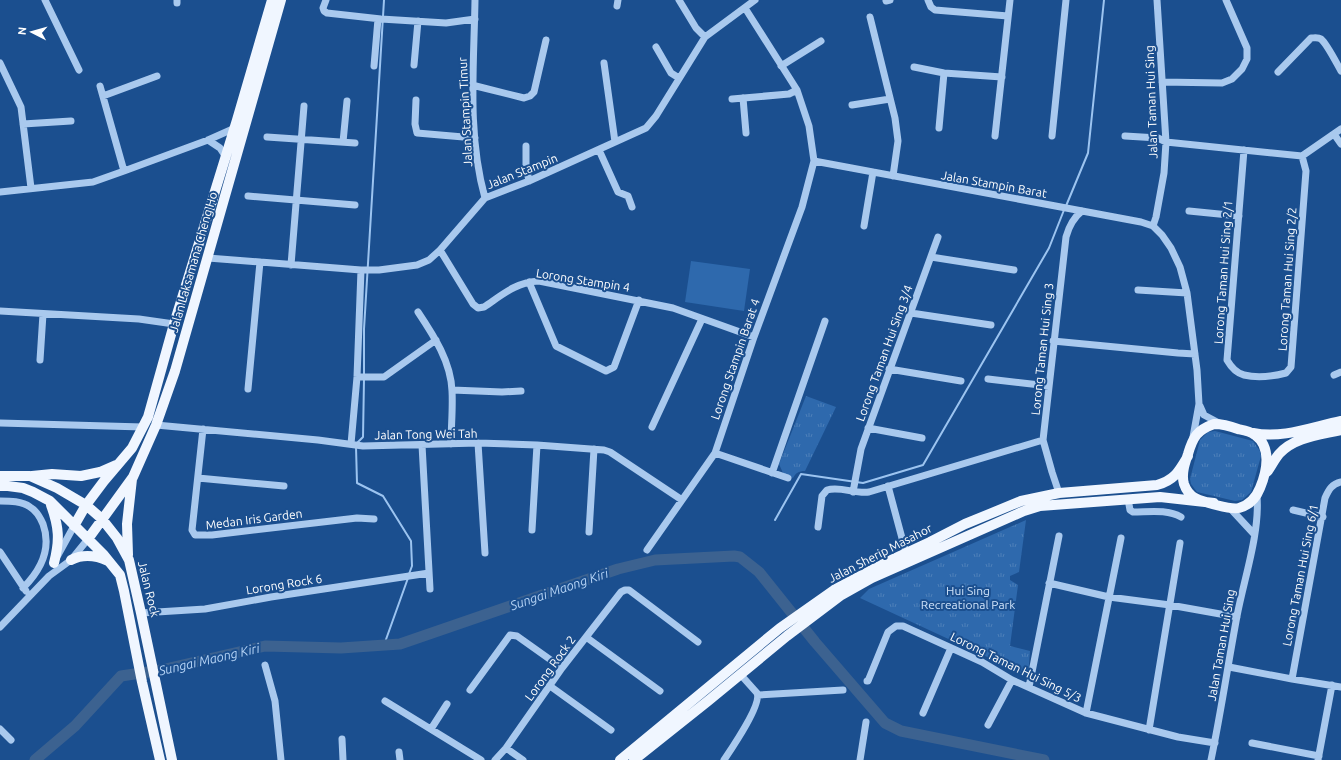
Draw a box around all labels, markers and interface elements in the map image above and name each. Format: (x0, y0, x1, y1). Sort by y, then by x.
north arrow (12, 12, 52, 52)
text: N (16, 26, 28, 36)
street label: Jalan Taman Hui Sing (1143, 45, 1159, 159)
street label: Jalan Stampin Timur (456, 56, 474, 167)
street label: Jalan Stampin (485, 151, 559, 191)
street label: Jalan Stampin Barat (940, 168, 1048, 200)
street label: Jalan Laksamana Cheng Ho (167, 190, 219, 334)
street label: Lorong Taman Hui Sing 2/1 (1211, 200, 1235, 344)
street label: Lorong Taman Hui Sing 2/2 (1275, 207, 1299, 351)
street label: Lorong Stampin 4 (535, 266, 631, 294)
street label: Lorong Taman Hui Sing 3 (1029, 282, 1055, 416)
street label: Lorong Taman Hui Sing 3/4 (853, 283, 915, 423)
street label: Lorong Stampin Barat 4 (708, 297, 762, 421)
street label: Jalan Tong Wei Tah (374, 427, 478, 441)
street label: Lorong Taman Hui Sing 6/1 (1280, 503, 1320, 647)
street label: Medan Iris Garden (205, 507, 303, 531)
street label: Jalan Sherip Masahor (826, 521, 934, 585)
street label: Jalan Rock (136, 560, 162, 618)
water label: Sungai Maong Kiri (507, 565, 611, 613)
street label: Lorong Rock 6 (245, 572, 323, 596)
park label: Hui Sing Recreational Park (921, 584, 1015, 611)
street label: Jalan Taman Hui Sing (1205, 588, 1237, 702)
street label: Lorong Taman Hui Sing 5/3 (948, 630, 1084, 704)
street label: Lorong Rock 2 (522, 633, 578, 703)
water label: Sungai Maong Kiri (156, 640, 261, 678)

